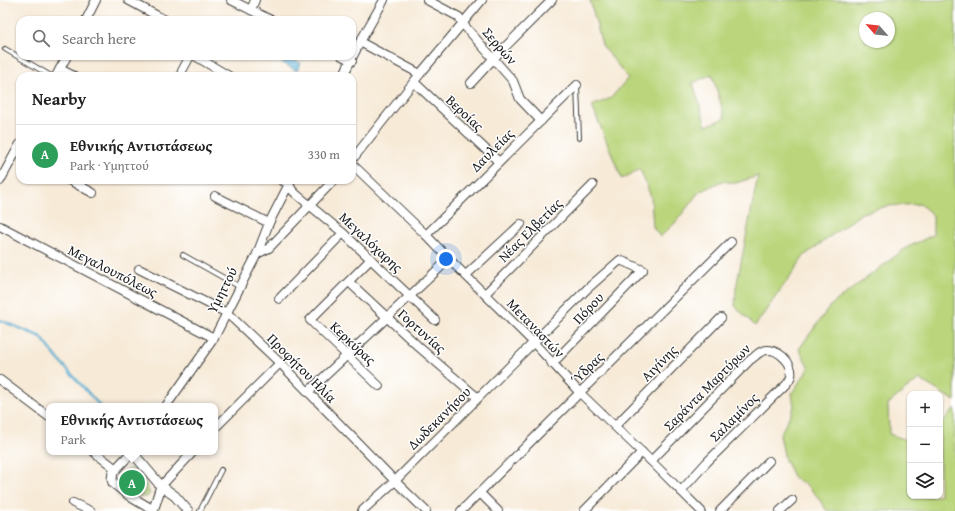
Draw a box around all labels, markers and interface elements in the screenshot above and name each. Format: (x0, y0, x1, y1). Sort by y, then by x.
north arrow (859, 12, 895, 48)
search box (16, 16, 356, 60)
street label: Σερρών (478, 23, 522, 69)
icon: search (30, 27, 52, 49)
text: Search here (62, 28, 136, 49)
text: Nearby (32, 86, 86, 111)
street label: Βεροίας (442, 90, 488, 136)
street label: Δαυλείας (466, 124, 518, 176)
text: Εθνικής Αντιστάσεως (70, 135, 213, 156)
text: A (41, 145, 49, 164)
text: 330 m (308, 145, 340, 164)
text: Park · Υμηττού (70, 156, 149, 175)
street label: Νέας Ελβετίας (494, 193, 567, 266)
street label: Μεγαλόχαρης (335, 207, 407, 277)
street label: Μεγαλουπόλεως (65, 240, 161, 302)
your location (436, 249, 456, 269)
street label: Υμηττού (201, 263, 242, 317)
street label: Πόρου (568, 288, 608, 328)
street label: Μεταναστών (502, 294, 570, 362)
street label: Γορτυνίας (394, 304, 450, 358)
street label: Κερκύρας (326, 317, 380, 369)
street label: Προφήτου Ηλία (263, 329, 342, 408)
street label: Σαράντα Μαρτύρων (659, 339, 755, 435)
street label: Αιγίνης (636, 340, 682, 386)
street label: Ύδρας (566, 347, 608, 389)
street label: Δωδεκανήσου (403, 382, 475, 454)
street label: Σαλαμίνος (705, 388, 763, 446)
map controls (907, 391, 943, 499)
button: + (907, 391, 943, 427)
popup (46, 403, 218, 455)
text: Εθνικής Αντιστάσεως (61, 409, 203, 430)
button: − (907, 427, 943, 463)
text: Park (61, 430, 86, 449)
button: layers (907, 463, 943, 499)
pin: A (119, 468, 145, 498)

